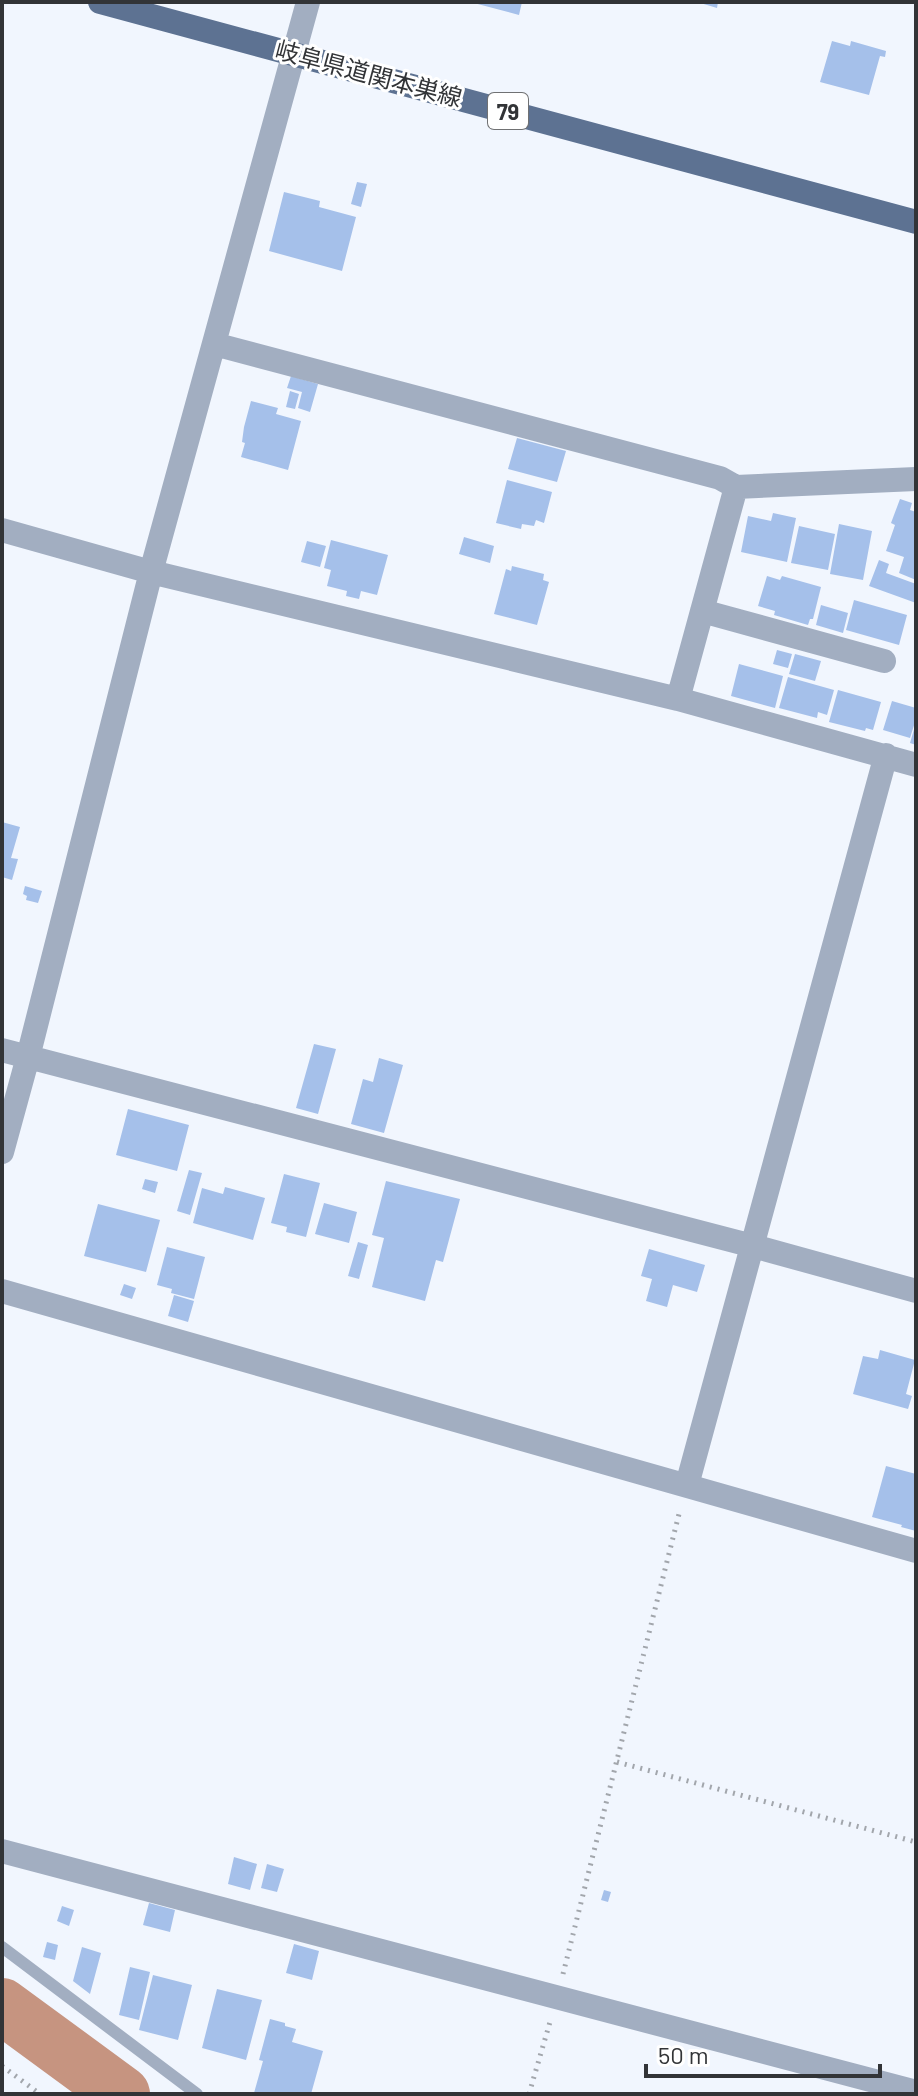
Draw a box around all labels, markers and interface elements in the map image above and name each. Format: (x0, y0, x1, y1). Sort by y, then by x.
street label: 岐阜県道関本巣線 (273, 34, 465, 112)
road number: 79 (488, 93, 528, 129)
scale bar (646, 2028, 880, 2078)
text: 50 m (658, 2040, 709, 2069)

